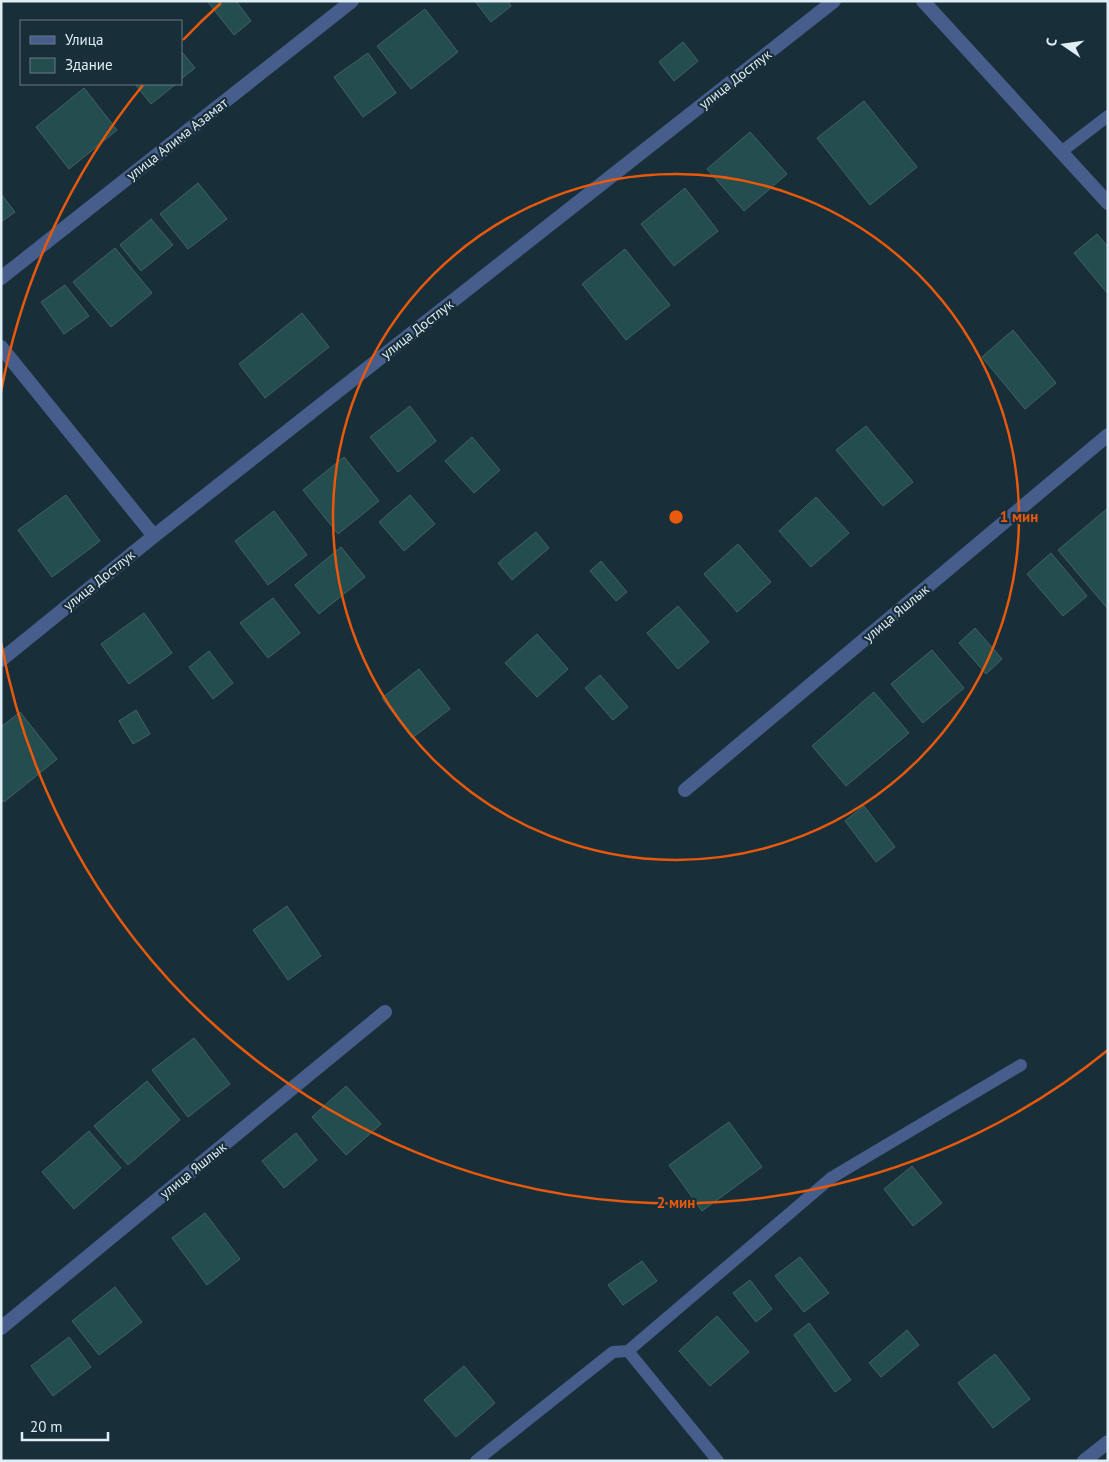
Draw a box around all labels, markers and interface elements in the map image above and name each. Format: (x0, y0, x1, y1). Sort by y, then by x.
legend (20, 20, 182, 85)
north arrow (1039, 20, 1089, 70)
text: Улица (65, 30, 103, 49)
text: С (1042, 36, 1061, 48)
street label: улица Достлук (695, 45, 775, 113)
text: Здание (65, 55, 113, 74)
street label: улица Алима Азамат (123, 94, 232, 184)
street label: улица Достлук (377, 295, 457, 363)
text: 1 мин (1000, 507, 1038, 526)
centre of rings (667, 508, 685, 526)
street label: улица Достлук (59, 545, 139, 614)
street label: улица Яшлык (859, 580, 933, 646)
street label: улица Яшлык (156, 1137, 230, 1202)
text: 2 мин (657, 1193, 695, 1212)
scale bar (22, 1410, 109, 1442)
text: 20 m (30, 1417, 63, 1436)

